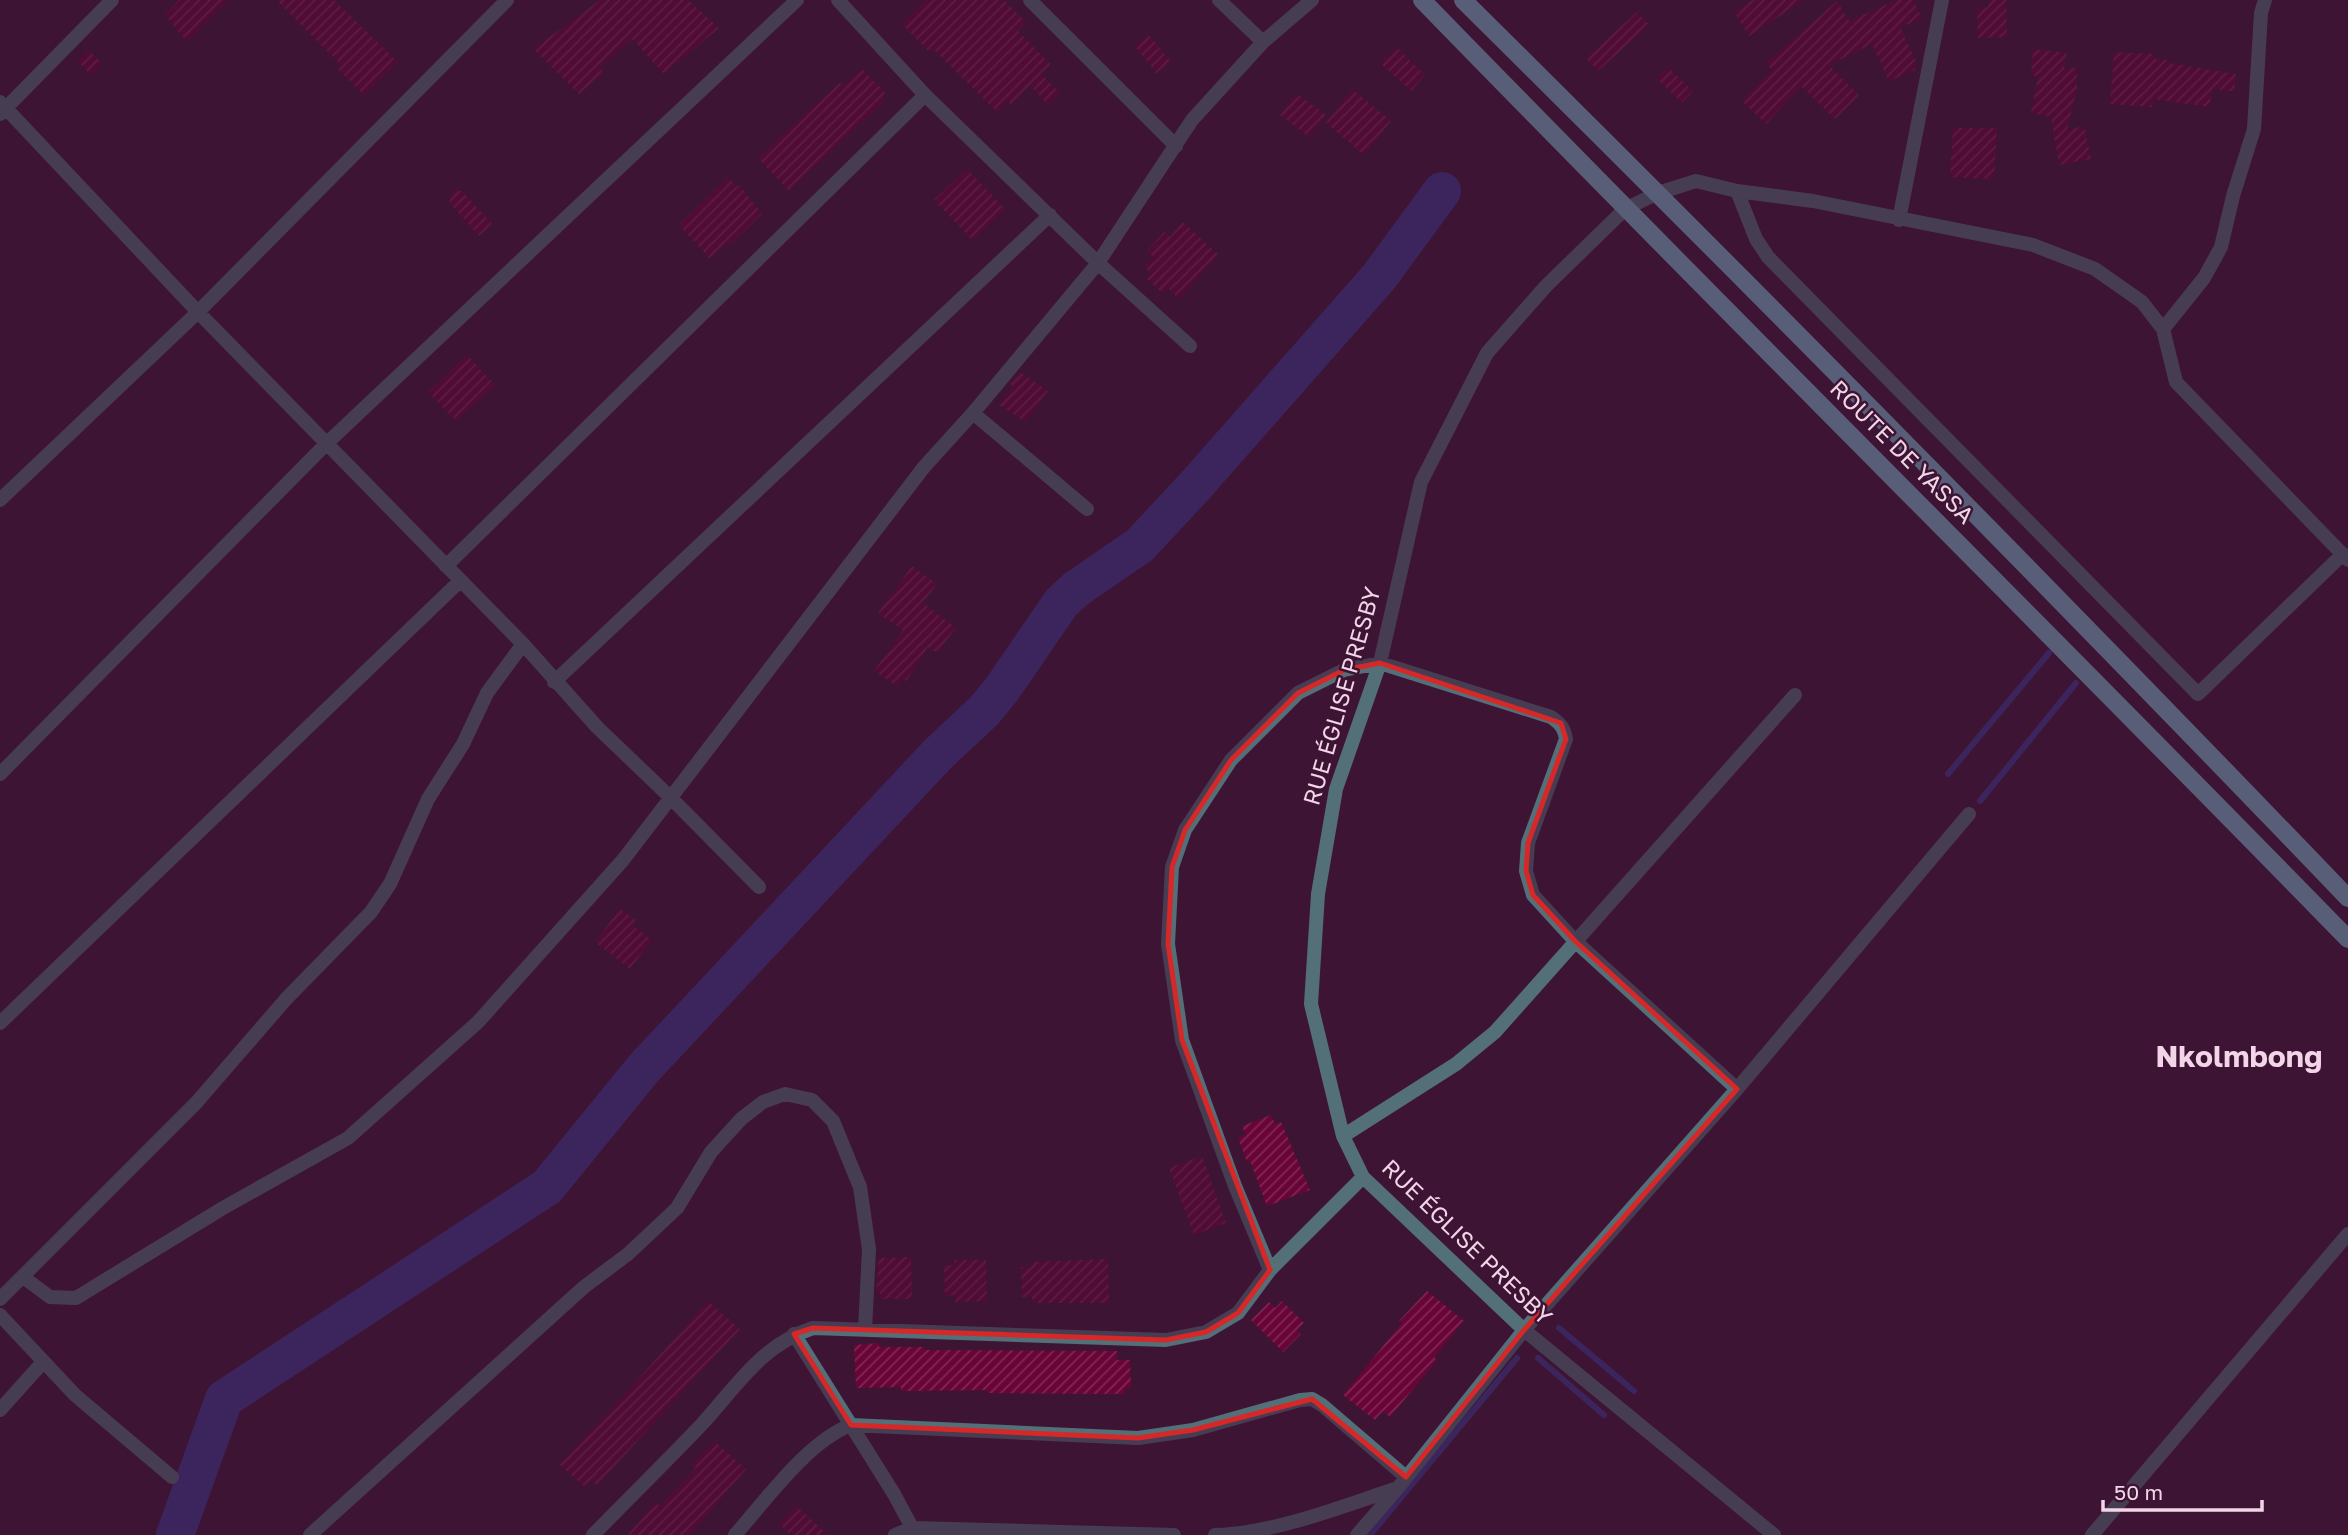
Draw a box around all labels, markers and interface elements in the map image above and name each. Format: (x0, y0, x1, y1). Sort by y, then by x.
street label: ROUTE DE YASSA (1825, 374, 1980, 529)
street label: RUE ÉGLISE PRESBY (1296, 583, 1386, 808)
district label: Nkolmbong (2156, 1038, 2322, 1074)
street label: RUE ÉGLISE PRESBY (1377, 1153, 1559, 1330)
scale bar (2103, 1468, 2262, 1512)
text: 50 m (2114, 1479, 2163, 1505)

